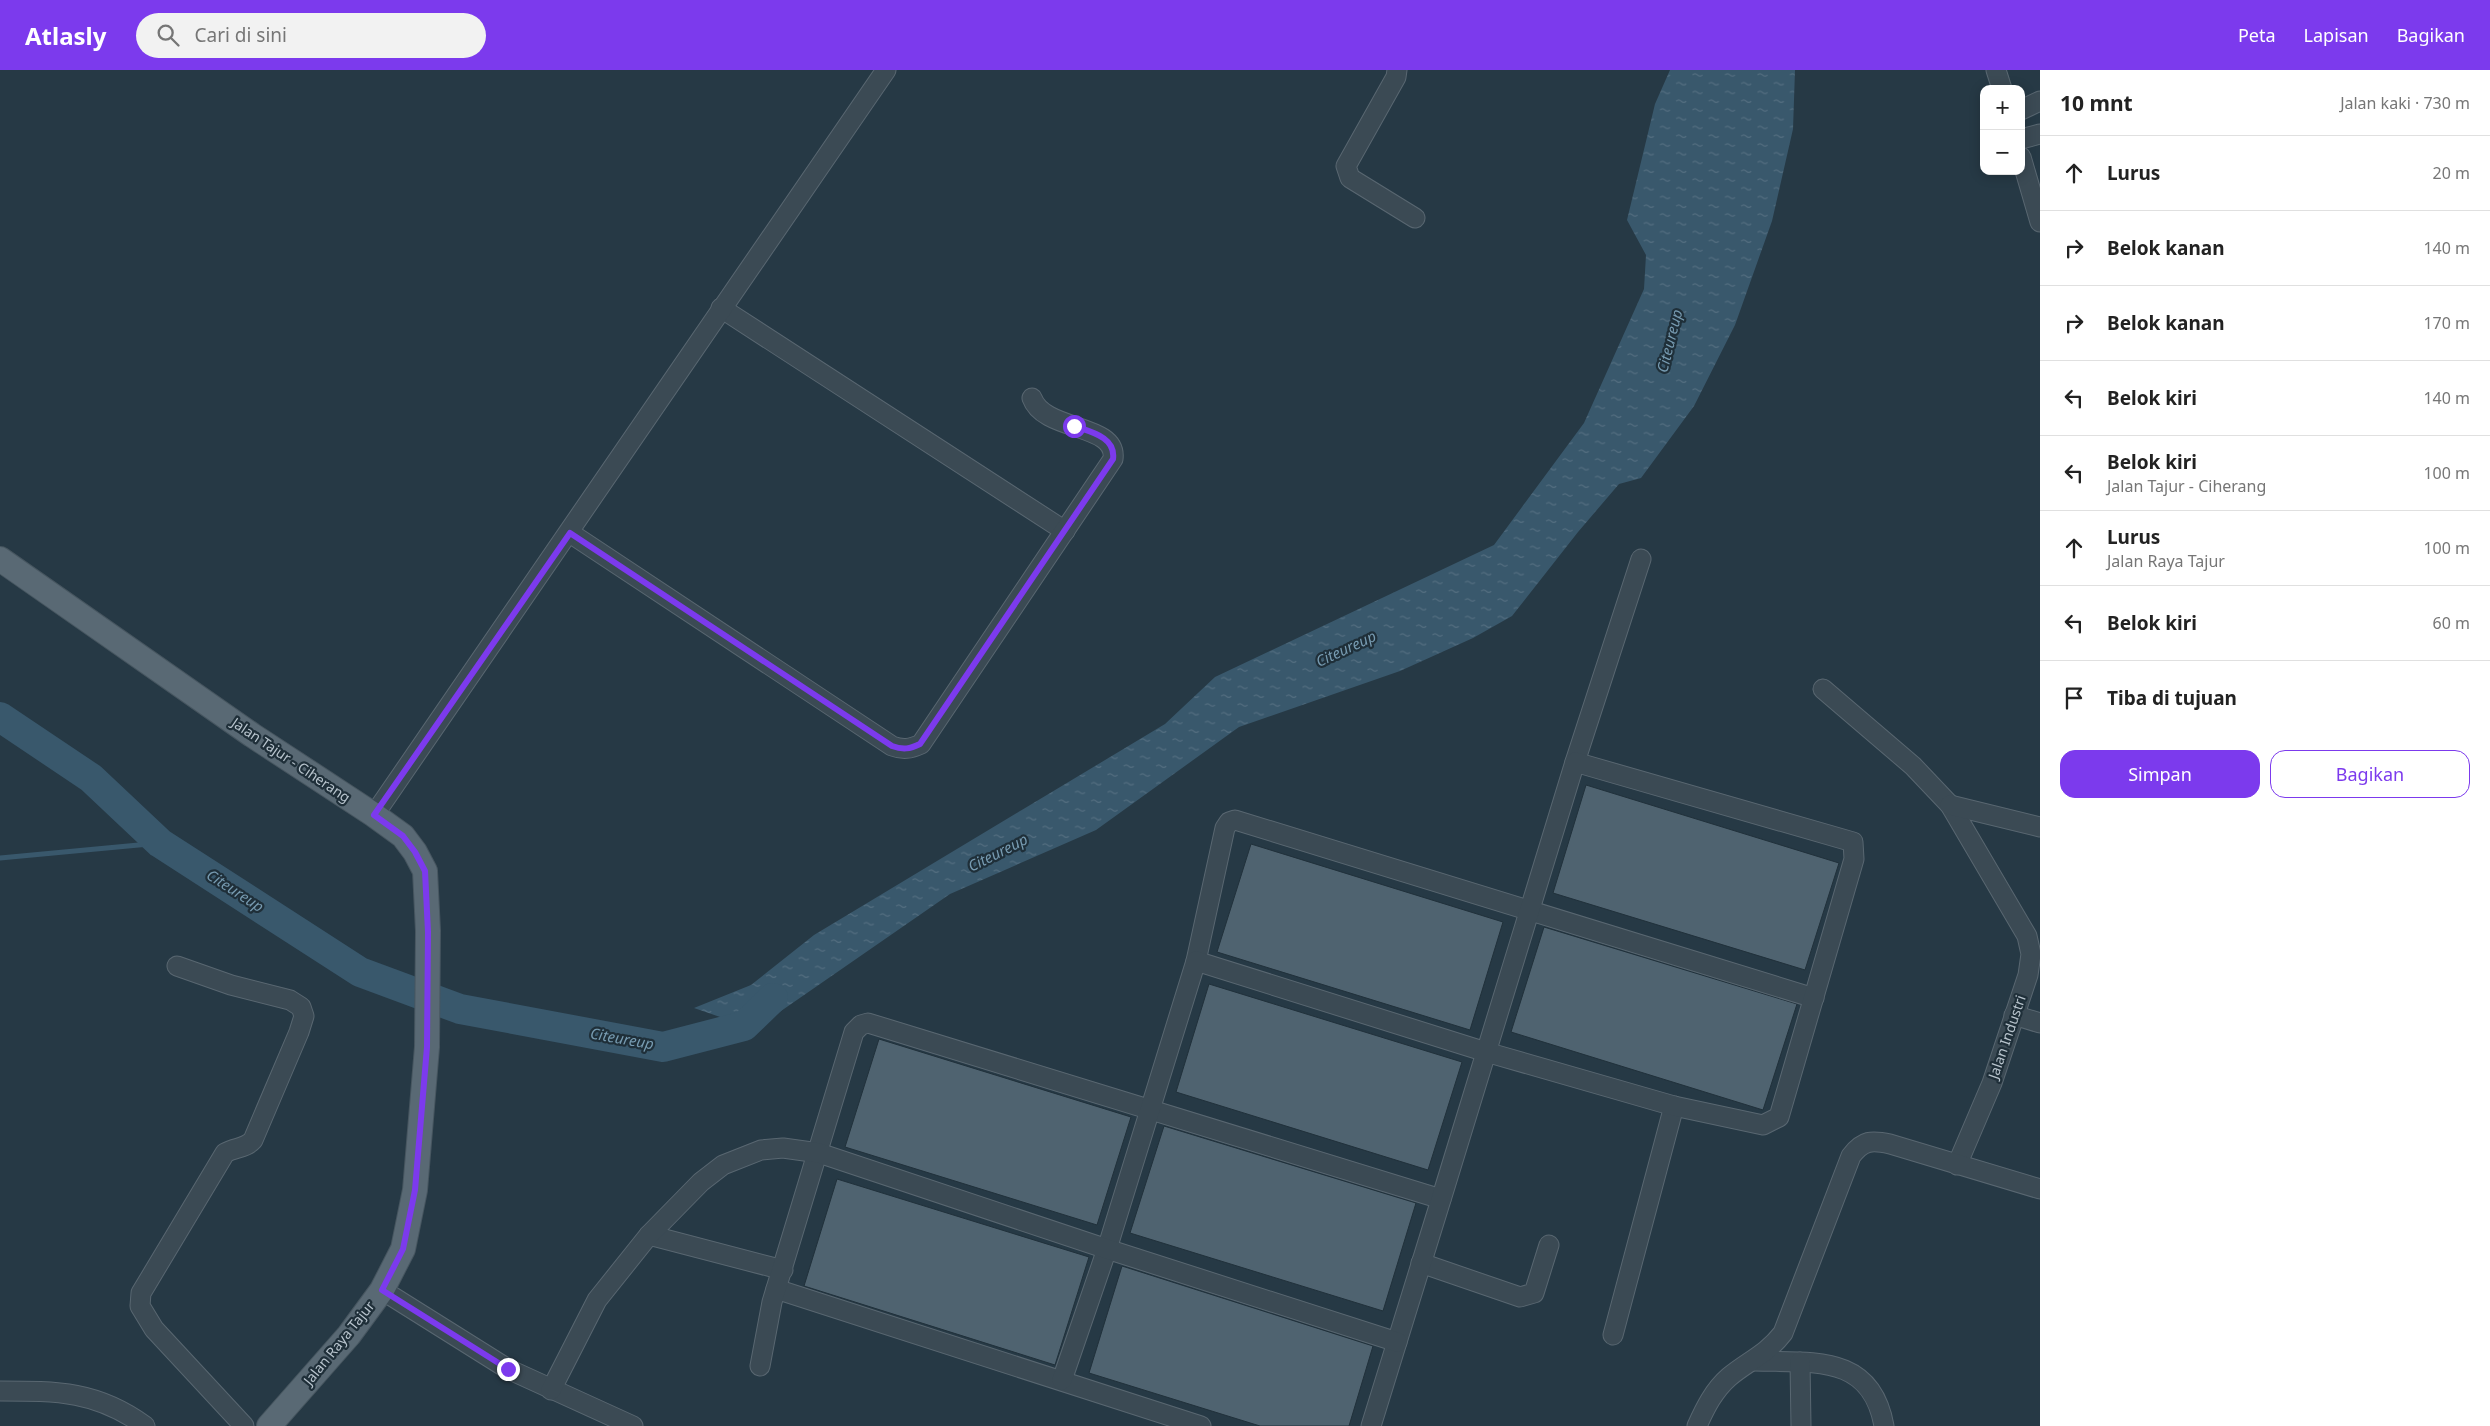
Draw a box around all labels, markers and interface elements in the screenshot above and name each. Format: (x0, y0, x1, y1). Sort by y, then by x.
search box (136, 13, 486, 58)
text: Atlasly (25, 19, 106, 52)
icon: search (154, 21, 182, 49)
text: Cari di sini (194, 22, 287, 48)
text: Peta (2238, 23, 2276, 47)
text: Lapisan (2304, 23, 2369, 47)
text: Bagikan (2397, 23, 2465, 47)
map controls (1980, 85, 2025, 175)
button: + (1980, 85, 2025, 130)
text: 10 mnt (2060, 89, 2133, 117)
text: Jalan kaki · 730 m (2340, 92, 2470, 114)
button: − (1980, 130, 2025, 175)
icon: ahead (2060, 159, 2088, 187)
text: Lurus (2107, 160, 2160, 186)
text: 20 m (2433, 162, 2470, 184)
icon: right (2060, 234, 2088, 262)
text: Belok kanan (2107, 235, 2224, 261)
text: 140 m (2423, 237, 2470, 259)
water label: Citeureup (1652, 307, 1687, 374)
icon: right (2060, 309, 2088, 337)
text: Belok kanan (2107, 310, 2224, 336)
text: 170 m (2423, 312, 2470, 334)
icon: left (2060, 384, 2088, 412)
text: Belok kiri (2107, 385, 2197, 411)
text: 140 m (2423, 387, 2470, 409)
route start (1063, 415, 1086, 438)
text: Belok kiri (2107, 449, 2197, 475)
icon: left (2060, 459, 2088, 487)
text: 100 m (2423, 462, 2470, 484)
text: Jalan Tajur - Ciherang (2107, 475, 2266, 497)
text: Lurus (2107, 524, 2160, 550)
icon: ahead (2060, 534, 2088, 562)
text: 100 m (2423, 537, 2470, 559)
text: Jalan Raya Tajur (2107, 550, 2225, 572)
icon: left (2060, 609, 2088, 637)
text: Belok kiri (2107, 610, 2197, 636)
text: 60 m (2433, 612, 2470, 634)
water label: Citeureup (1312, 625, 1379, 671)
icon: arrive (2060, 684, 2088, 712)
text: Tiba di tujuan (2107, 685, 2237, 711)
street label: Jalan Tajur - Ciherang (227, 712, 354, 806)
button: Simpan (2060, 750, 2260, 798)
button: Bagikan (2270, 750, 2470, 798)
water label: Citeureup (964, 829, 1031, 876)
water label: Citeureup (203, 864, 268, 916)
street label: Jalan Industri (1983, 992, 2030, 1083)
water label: Citeureup (589, 1023, 656, 1053)
street label: Jalan Raya Tajur (297, 1296, 379, 1390)
route end (497, 1358, 520, 1381)

